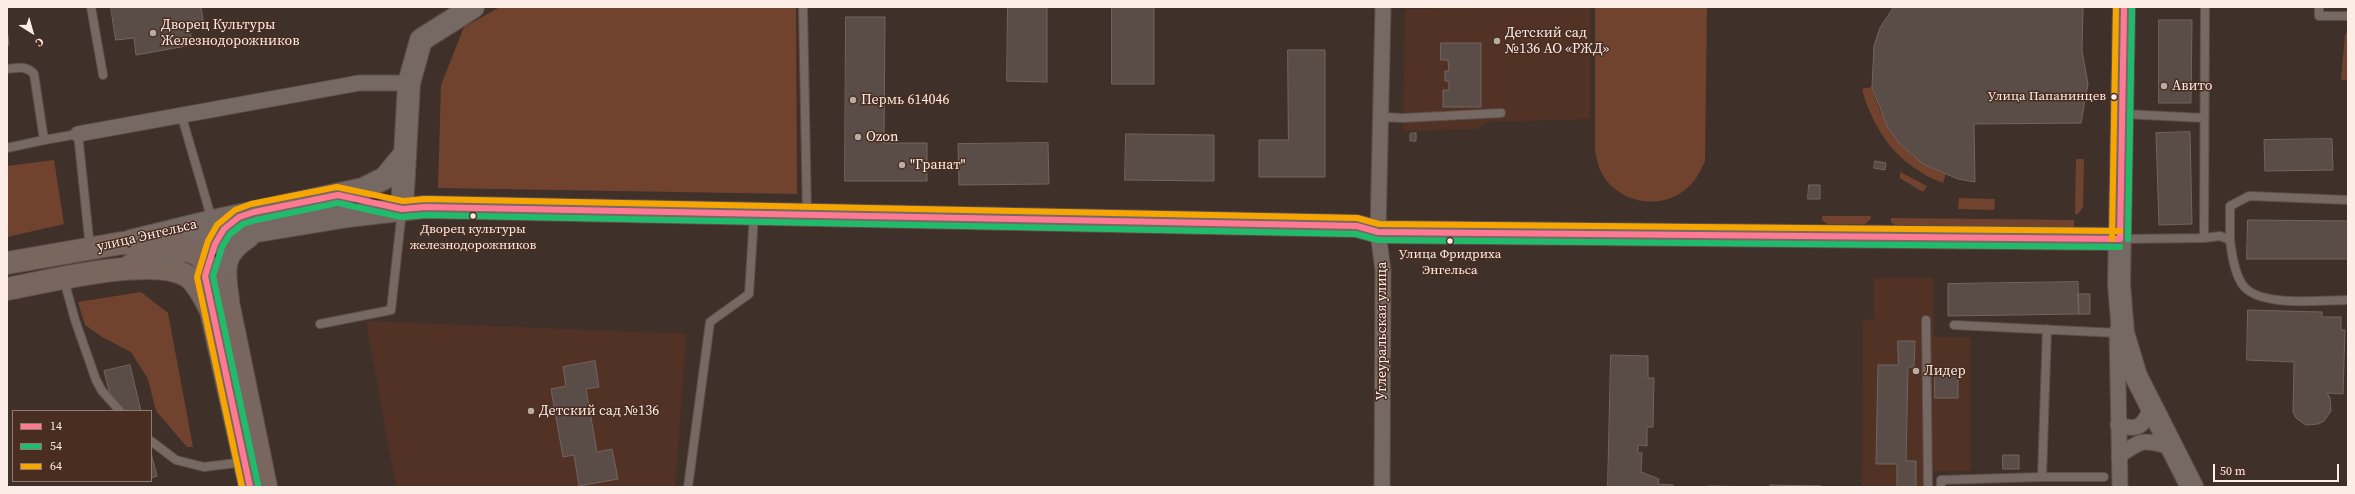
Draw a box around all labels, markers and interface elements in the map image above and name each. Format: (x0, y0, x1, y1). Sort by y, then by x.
north arrow (12, 12, 52, 52)
place label: Дворец Культуры Железнодорожников (161, 17, 299, 50)
place label: Детский сад №136 АО «РЖД» (1505, 25, 1609, 58)
marker: Дворец Культуры Железнодорожников (148, 28, 158, 38)
text: С (32, 34, 47, 50)
marker: Детский сад №136 АО «РЖД» (1492, 36, 1502, 46)
place label: Авито (2172, 78, 2213, 94)
marker: Авито (2159, 81, 2169, 91)
place label: Улица Папанинцев (1988, 89, 2106, 105)
place label: Пермь 614046 (861, 92, 949, 108)
marker: Улица Папанинцев (2109, 92, 2119, 102)
marker: Пермь 614046 (848, 95, 858, 105)
place label: Ozon (866, 129, 898, 145)
marker: Ozon (853, 132, 863, 142)
place label: "Гранат" (910, 157, 966, 173)
marker: "Гранат" (897, 160, 907, 170)
marker: Дворец культуры железнодорожников (468, 211, 478, 221)
street label: улица Энгельса (95, 216, 199, 256)
place label: Дворец культуры железнодорожников (410, 222, 536, 253)
marker: Улица Фридриха Энгельса (1445, 236, 1455, 246)
place label: Улица Фридриха Энгельса (1399, 247, 1501, 278)
street label: Углеуральская улица (1374, 262, 1390, 400)
place label: Лидер (1924, 363, 1966, 379)
marker: Лидер (1911, 366, 1921, 376)
place label: Детский сад №136 (539, 403, 659, 419)
marker: Детский сад №136 (526, 406, 536, 416)
legend (12, 410, 152, 482)
text: 14 (50, 418, 62, 434)
text: 54 (50, 438, 62, 454)
scale bar (2215, 456, 2341, 482)
text: 64 (50, 458, 62, 474)
text: 50 m (2220, 463, 2246, 479)

